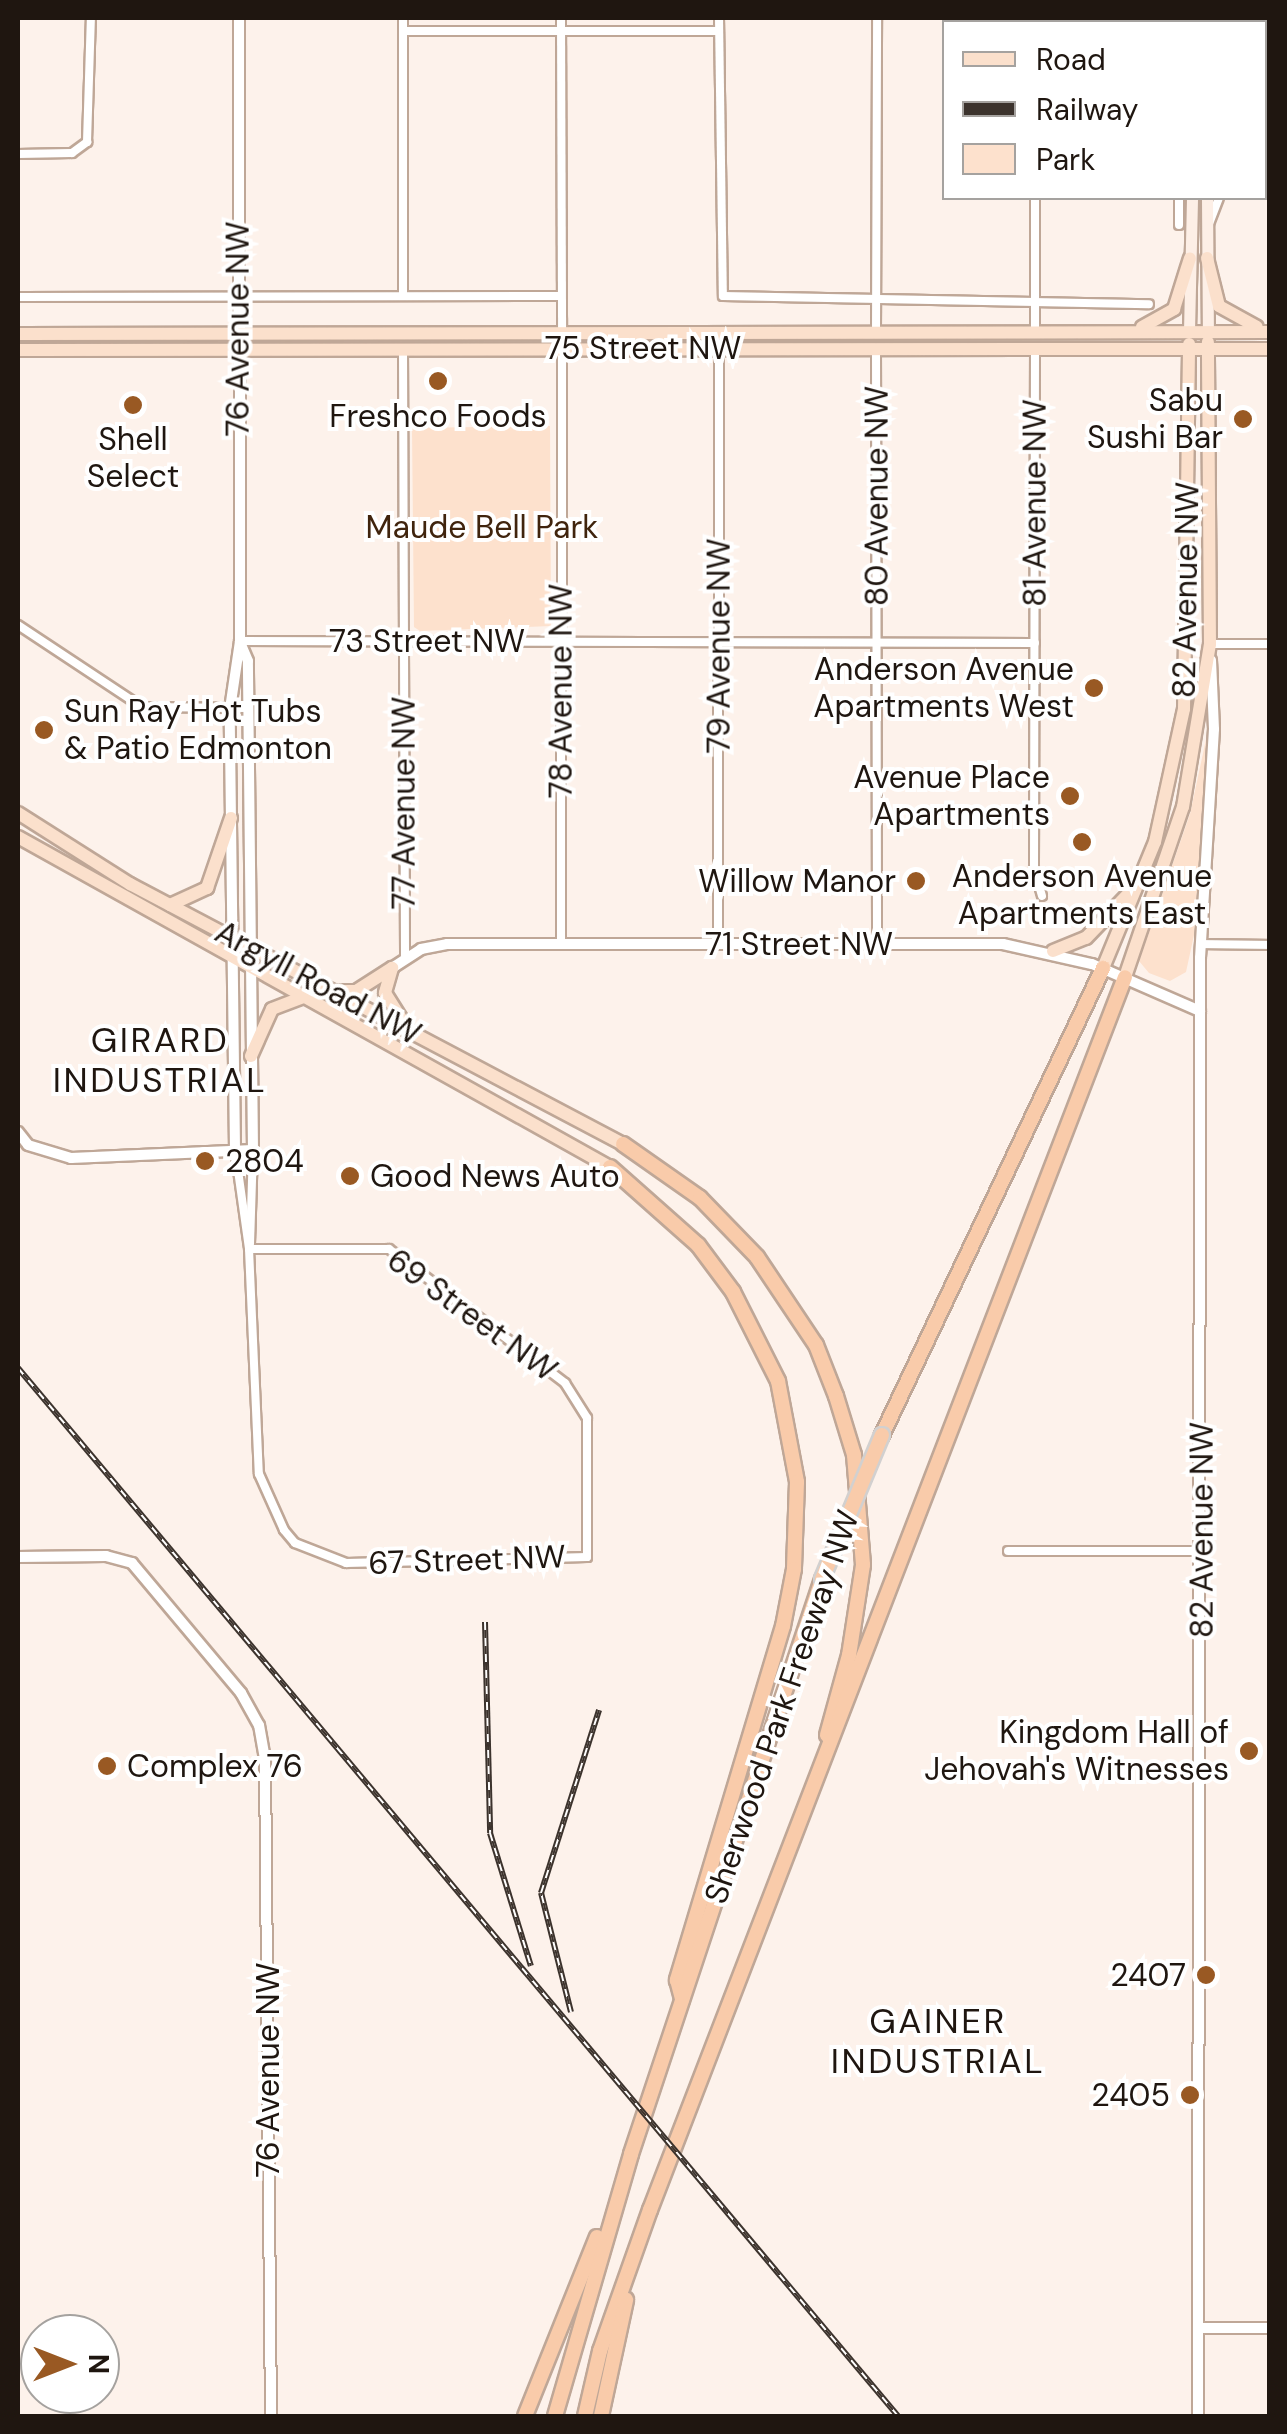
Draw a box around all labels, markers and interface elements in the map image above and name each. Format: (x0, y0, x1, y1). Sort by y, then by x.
legend (942, 20, 1267, 200)
text: Road (1036, 40, 1106, 79)
text: Railway (1036, 90, 1139, 129)
text: Park (1036, 140, 1095, 179)
street label: 76 Avenue NW (219, 221, 257, 437)
street label: 75 Street NW (545, 329, 741, 367)
marker: Freshco Foods (427, 370, 449, 392)
place label: Sabu Sushi Bar (1087, 382, 1223, 457)
street label: 80 Avenue NW (858, 386, 896, 606)
marker: Shell Select (122, 394, 144, 416)
place label: Freshco Foods (329, 397, 547, 435)
street label: 81 Avenue NW (1016, 399, 1054, 607)
marker: Sabu Sushi Bar (1232, 408, 1254, 430)
place label: Shell Select (87, 421, 179, 496)
street label: 82 Avenue NW (1165, 482, 1207, 698)
park label: Maude Bell Park (366, 508, 598, 546)
street label: 79 Avenue NW (700, 538, 738, 754)
street label: 78 Avenue NW (542, 584, 580, 798)
street label: 73 Street NW (329, 622, 525, 660)
place label: Anderson Avenue Apartments West (813, 651, 1074, 726)
marker: Anderson Avenue Apartments West (1083, 677, 1105, 699)
place label: Sun Ray Hot Tubs & Patio Edmonton (64, 693, 332, 768)
street label: 77 Avenue NW (385, 696, 423, 910)
marker: Sun Ray Hot Tubs & Patio Edmonton (33, 719, 55, 741)
place label: Avenue Place Apartments (853, 759, 1050, 834)
marker: Avenue Place Apartments (1059, 785, 1081, 807)
marker: Anderson Avenue Apartments East (1071, 831, 1093, 853)
place label: Anderson Avenue Apartments East (952, 858, 1212, 933)
place label: Willow Manor (698, 862, 896, 900)
marker: Willow Manor (905, 870, 927, 892)
street label: Argyll Road NW (209, 913, 427, 1053)
street label: 71 Street NW (705, 925, 893, 963)
district label: GIRARD INDUSTRIAL (53, 1019, 267, 1101)
place label: 2804 (225, 1142, 304, 1180)
marker: 2804 (194, 1150, 216, 1172)
place label: Good News Auto (370, 1157, 620, 1195)
marker: Good News Auto (339, 1165, 361, 1187)
street label: 69 Street NW (380, 1241, 564, 1389)
street label: 82 Avenue NW (1183, 1422, 1221, 1638)
street label: Sherwood Park Freeway NW (697, 1505, 867, 1909)
street label: 67 Street NW (368, 1537, 566, 1583)
place label: Kingdom Hall of Jehovah's Witnesses (924, 1714, 1229, 1789)
marker: Kingdom Hall of Jehovah's Witnesses (1238, 1740, 1260, 1762)
place label: Complex 76 (127, 1747, 303, 1785)
marker: Complex 76 (96, 1755, 118, 1777)
place label: 2407 (1110, 1956, 1186, 1994)
street label: 76 Avenue NW (249, 1962, 287, 2178)
marker: 2407 (1195, 1964, 1217, 1986)
district label: GAINER INDUSTRIAL (831, 2000, 1045, 2082)
place label: 2405 (1091, 2076, 1170, 2114)
marker: 2405 (1179, 2084, 1201, 2106)
north arrow (20, 2314, 120, 2414)
text: N (80, 2354, 117, 2374)

